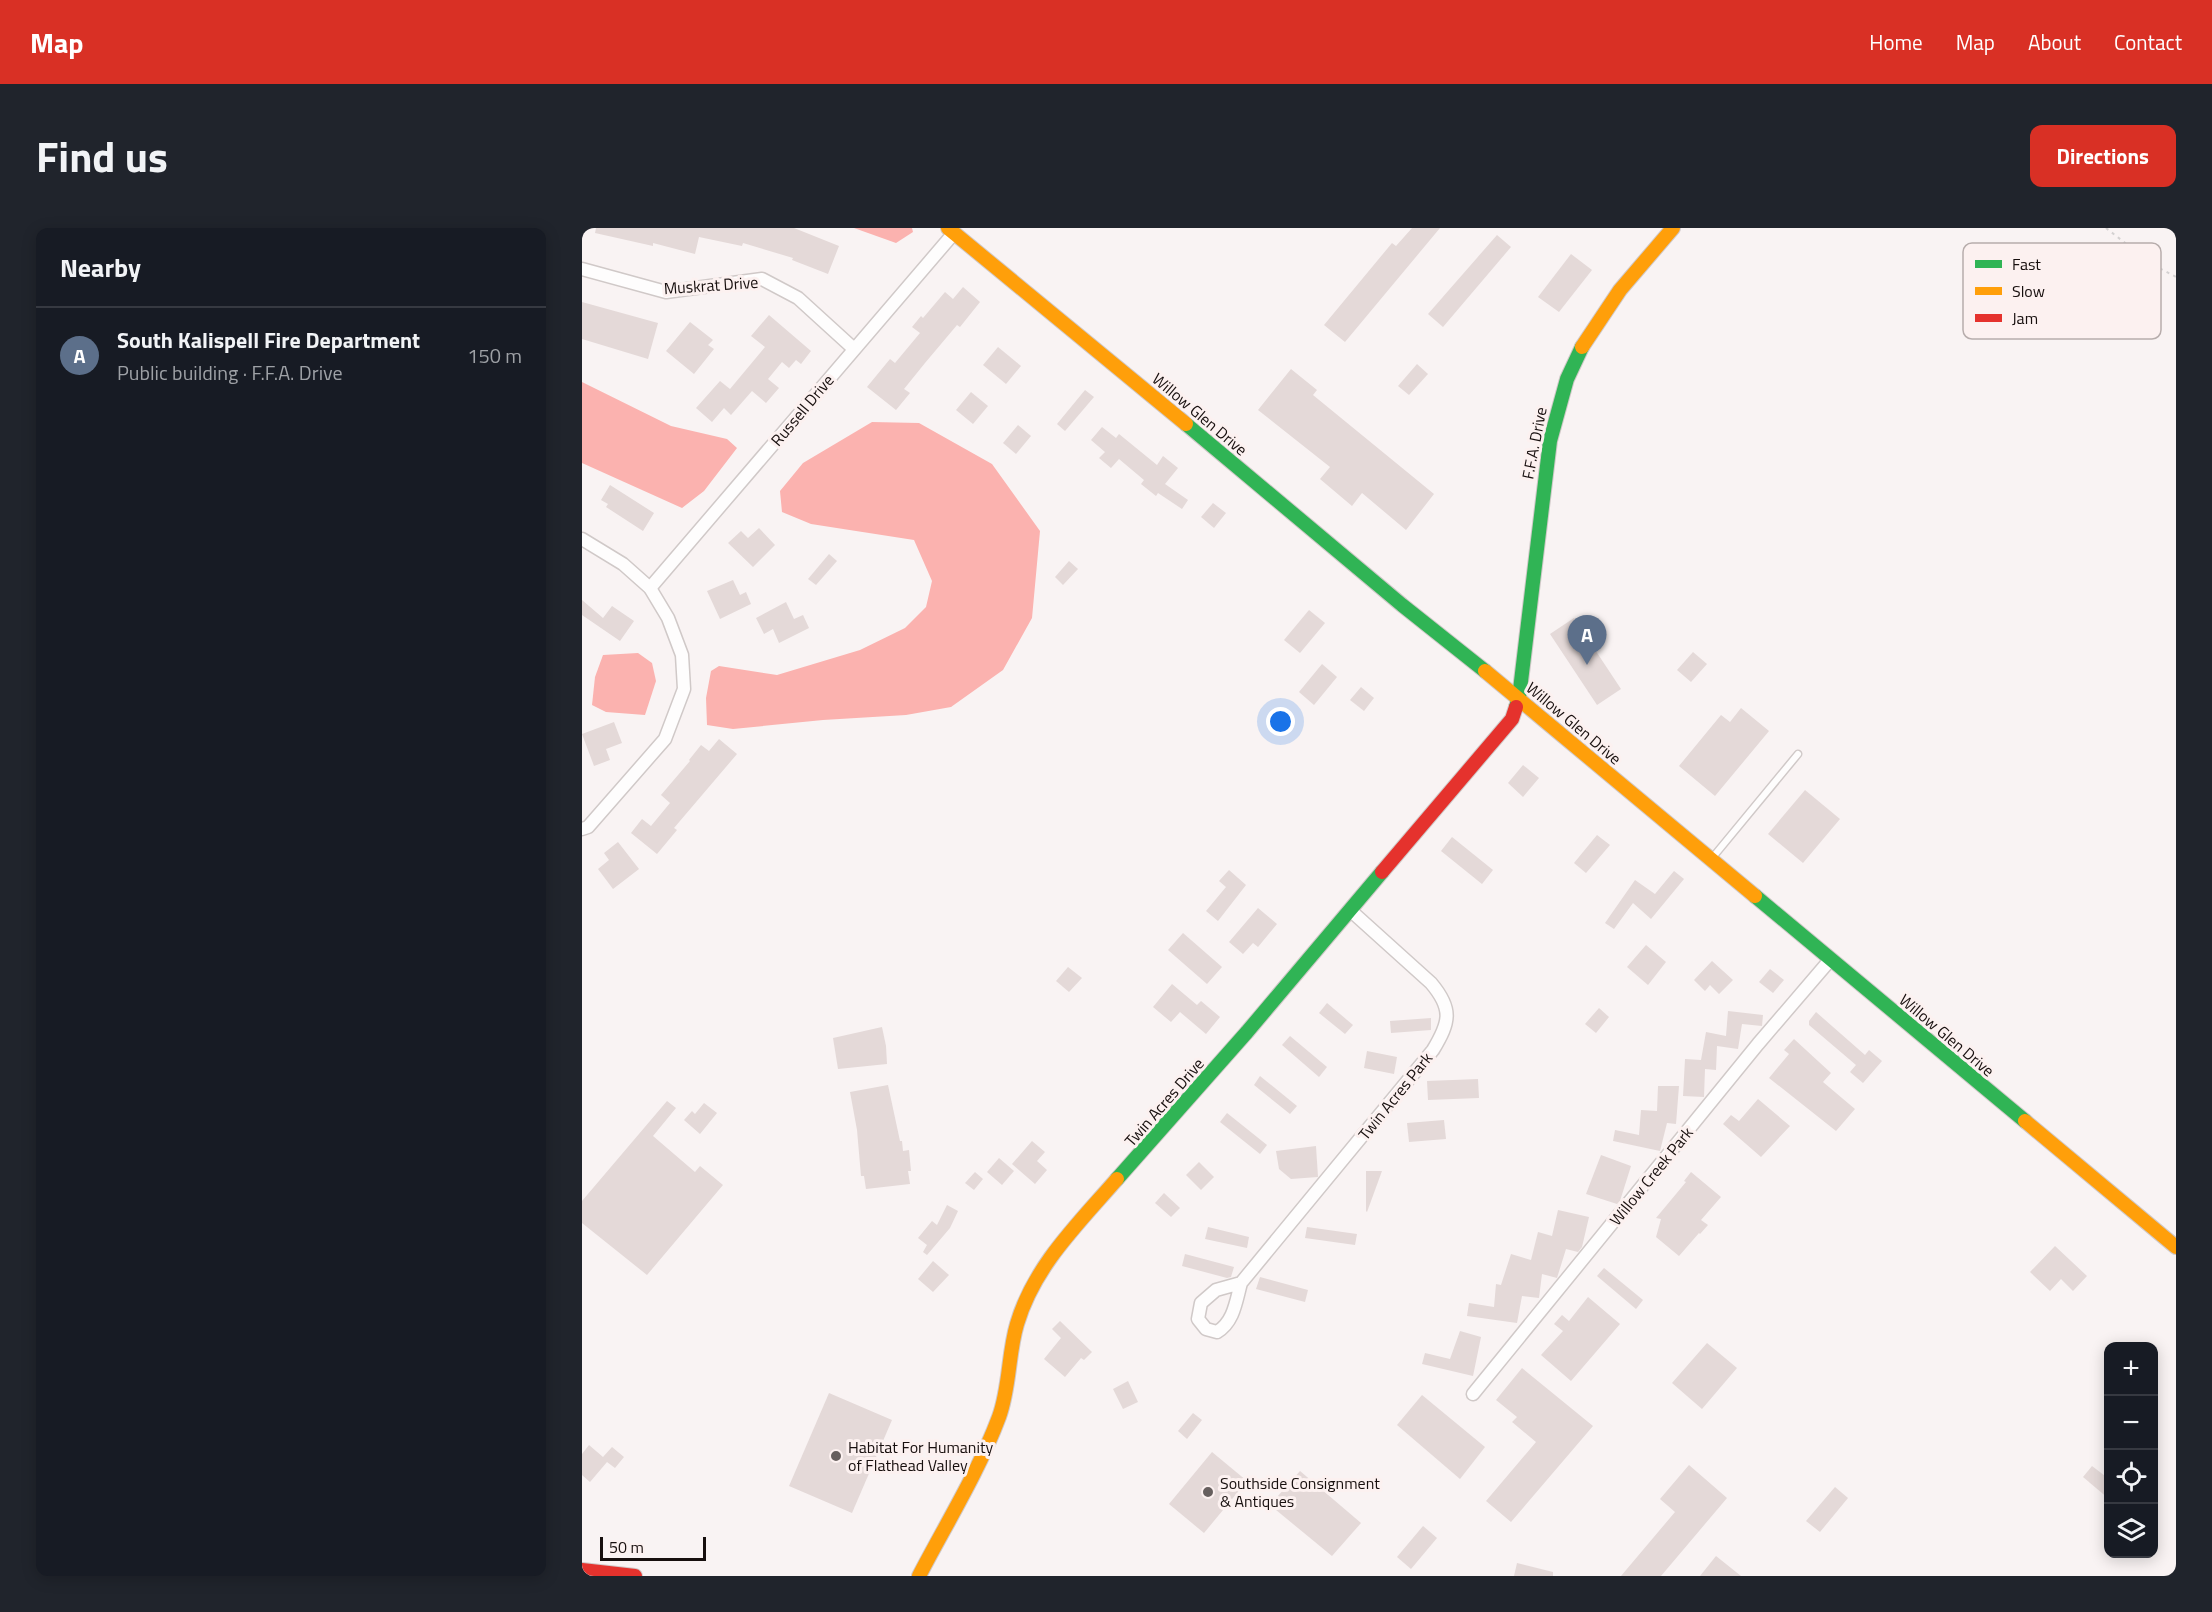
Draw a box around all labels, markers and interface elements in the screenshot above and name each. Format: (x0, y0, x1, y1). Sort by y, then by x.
text: Map (30, 21, 84, 64)
text: Home (1869, 26, 1923, 58)
text: Map (1956, 26, 1995, 58)
text: About (2028, 26, 2081, 58)
text: Contact (2114, 26, 2182, 58)
text: Find us (36, 124, 168, 188)
button: Directions (2030, 125, 2176, 187)
legend (1963, 243, 2161, 339)
text: Nearby (60, 248, 141, 287)
text: Fast (2012, 252, 2041, 276)
street label: Muskrat Drive (663, 270, 759, 300)
text: Slow (2012, 279, 2045, 303)
text: Jam (2012, 306, 2038, 330)
text: South Kalispell Fire Department (117, 323, 420, 357)
text: A (73, 340, 86, 371)
text: 150 m (467, 340, 522, 371)
text: Public building · F.F.A. Drive (117, 357, 343, 388)
street label: Willow Glen Drive (1147, 367, 1253, 461)
street label: Russell Drive (765, 369, 839, 451)
street label: F.F.A. Drive (1515, 405, 1553, 481)
pin: A (1568, 616, 1606, 665)
street label: Willow Glen Drive (1521, 676, 1627, 770)
your location (1266, 707, 1295, 736)
street label: Willow Glen Drive (1894, 988, 2000, 1082)
street label: Twin Acres Park (1352, 1047, 1438, 1145)
street label: Twin Acres Drive (1119, 1052, 1209, 1152)
street label: Willow Creek Park (1604, 1121, 1699, 1231)
map controls (2104, 1342, 2158, 1558)
button: + (2104, 1342, 2158, 1396)
button: − (2104, 1396, 2158, 1450)
place label: Habitat For Humanity of Flathead Valley (848, 1435, 994, 1477)
marker: Habitat For Humanity of Flathead Valley (829, 1449, 843, 1463)
button: locate (2104, 1450, 2158, 1504)
place label: Southside Consignment & Antiques (1220, 1471, 1380, 1513)
marker: Southside Consignment & Antiques (1201, 1485, 1215, 1499)
button: layers (2104, 1504, 2158, 1558)
scale bar (600, 1534, 706, 1562)
text: 50 m (609, 1535, 644, 1559)

